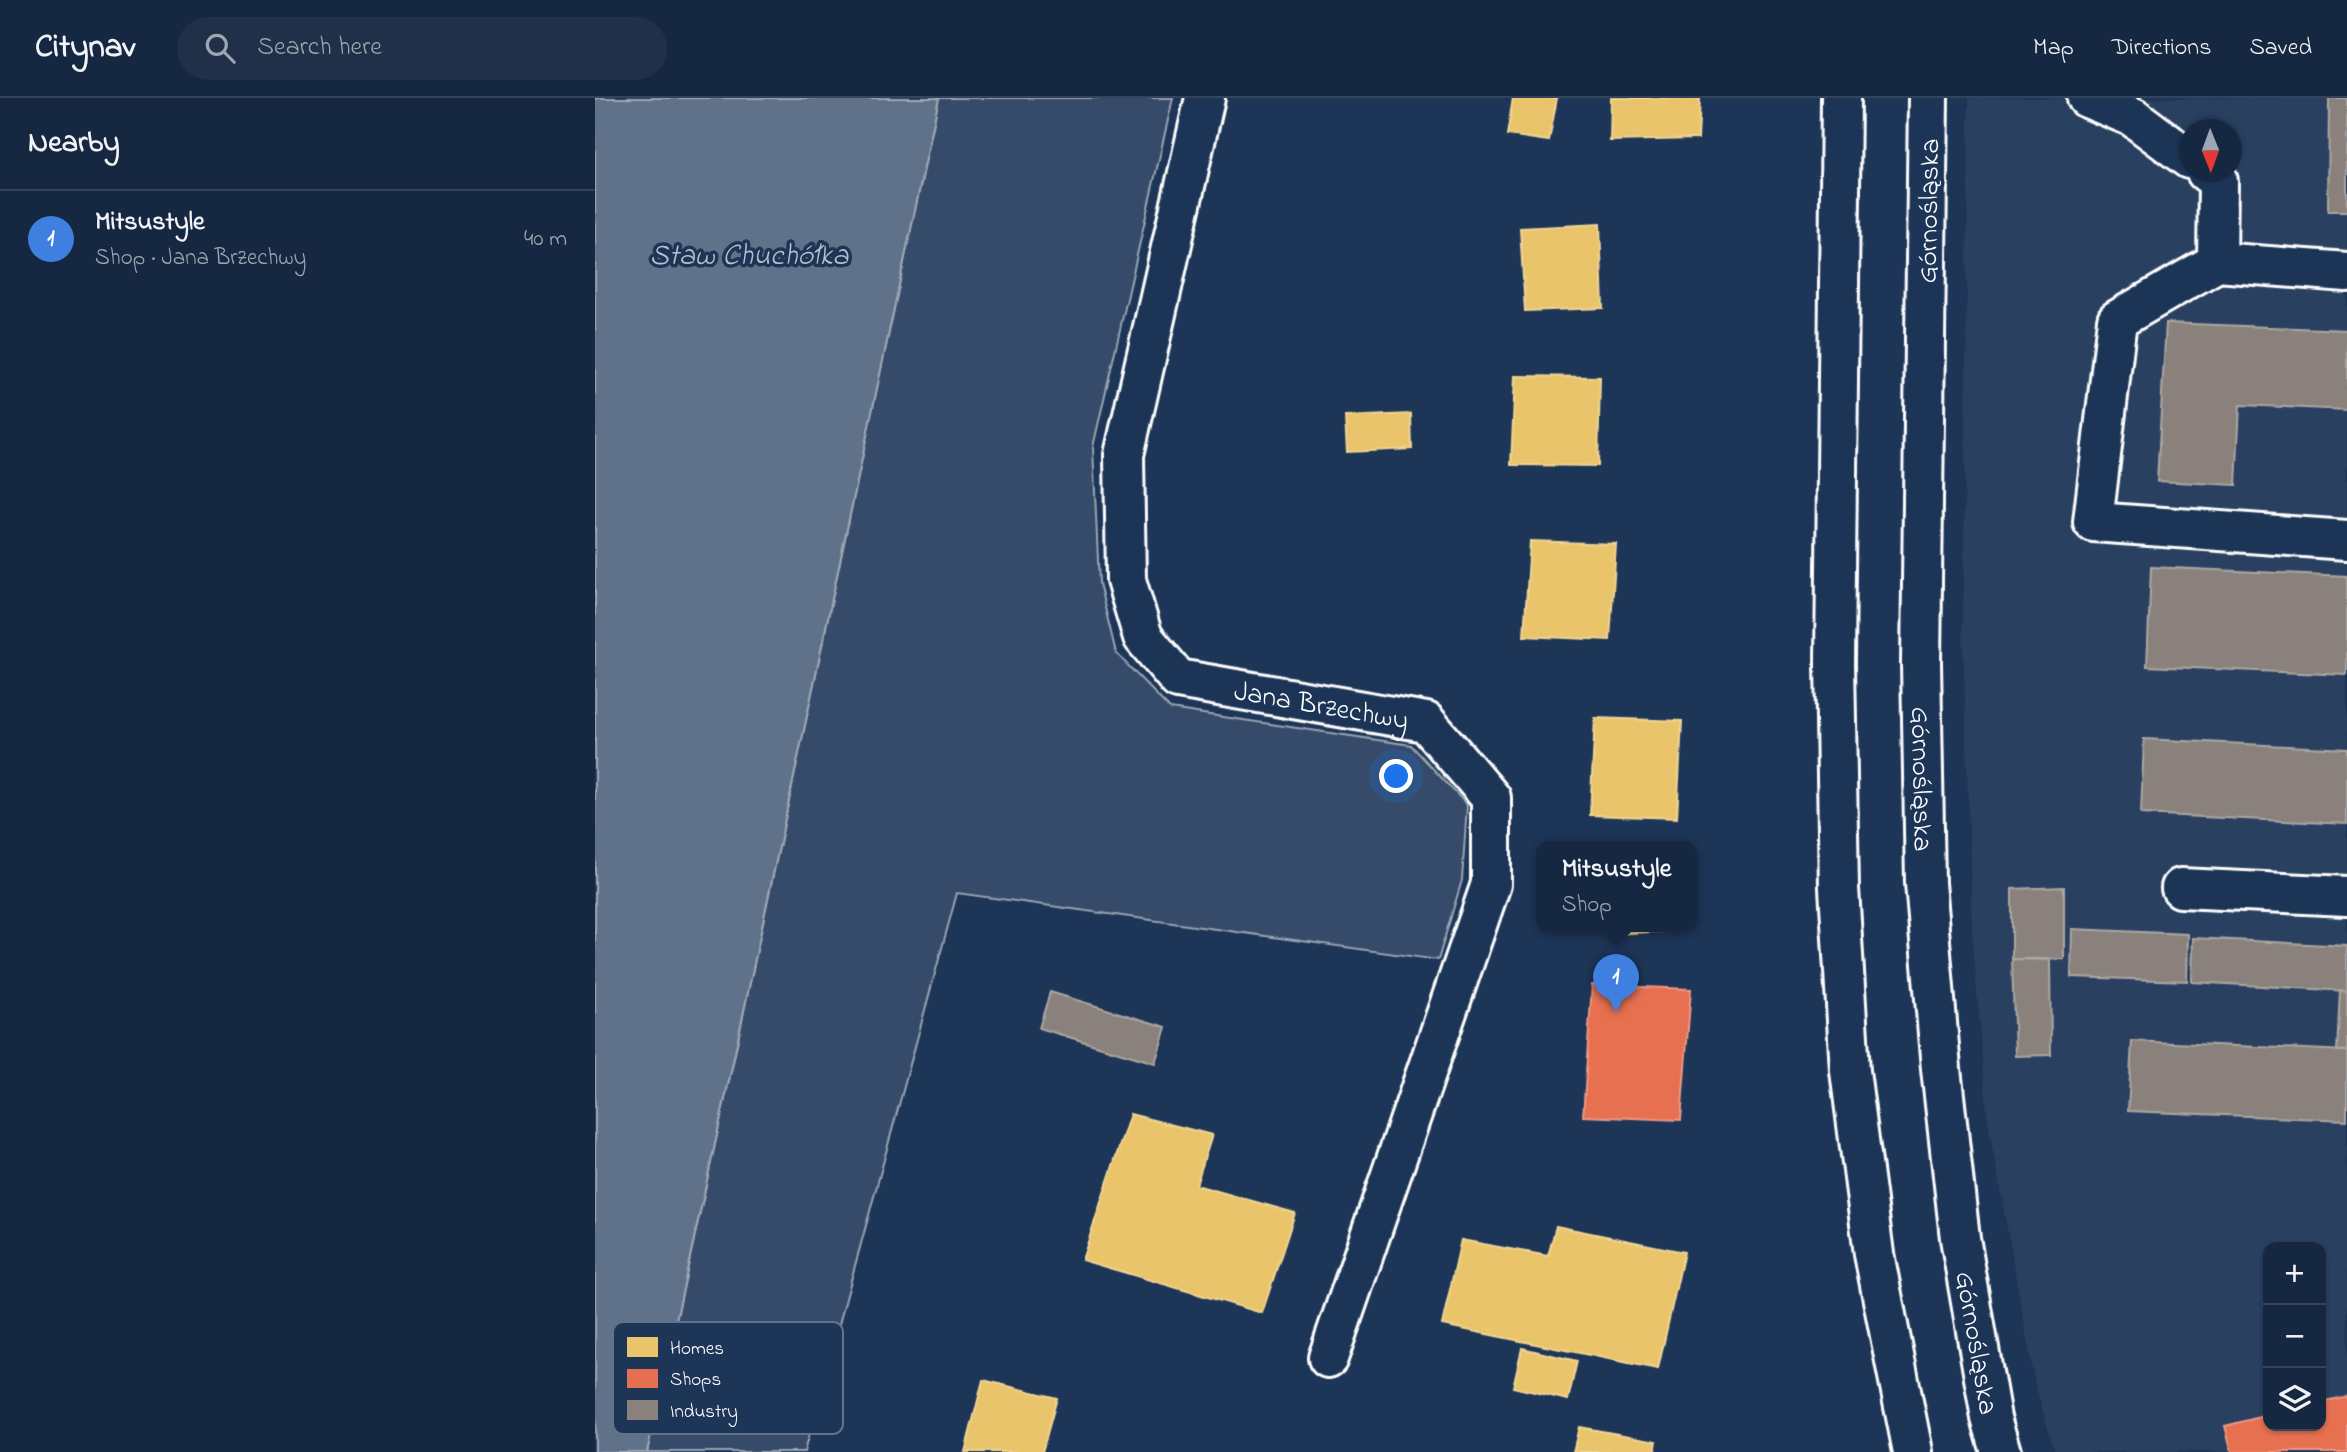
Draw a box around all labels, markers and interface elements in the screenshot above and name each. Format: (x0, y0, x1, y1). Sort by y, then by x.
search box (177, 17, 667, 80)
text: Citynav (35, 24, 135, 72)
icon: search (201, 29, 239, 67)
text: Search here (257, 29, 382, 67)
text: Map (2033, 31, 2074, 66)
text: Directions (2112, 31, 2211, 66)
text: Saved (2249, 31, 2312, 66)
north arrow (2179, 119, 2242, 182)
text: Nearby (28, 122, 120, 166)
street label: Górnośląska (1909, 138, 1952, 284)
text: Mitsustyle (95, 204, 205, 242)
text: 1 (47, 223, 55, 256)
text: 40 m (524, 223, 567, 256)
water label: Staw Chuchółka (650, 235, 849, 279)
text: Shop · Jana Brzechwy (95, 242, 306, 275)
street label: Jana Brzechwy (1231, 672, 1411, 743)
street label: Górnośląska (1898, 706, 1941, 852)
your location (1379, 759, 1413, 793)
popup (1536, 841, 1697, 932)
text: Mitsustyle (1562, 851, 1671, 889)
text: Shop (1562, 889, 1612, 922)
pin: 1 (1593, 954, 1639, 1012)
map controls (2263, 1242, 2326, 1431)
button: + (2263, 1242, 2326, 1305)
street label: Górnośląska (1942, 1268, 2007, 1418)
button: − (2263, 1305, 2326, 1368)
legend (613, 1322, 843, 1434)
text: Homes (670, 1336, 724, 1363)
text: Shops (670, 1367, 721, 1394)
button: layers (2263, 1368, 2326, 1431)
text: Industry (670, 1399, 738, 1427)

